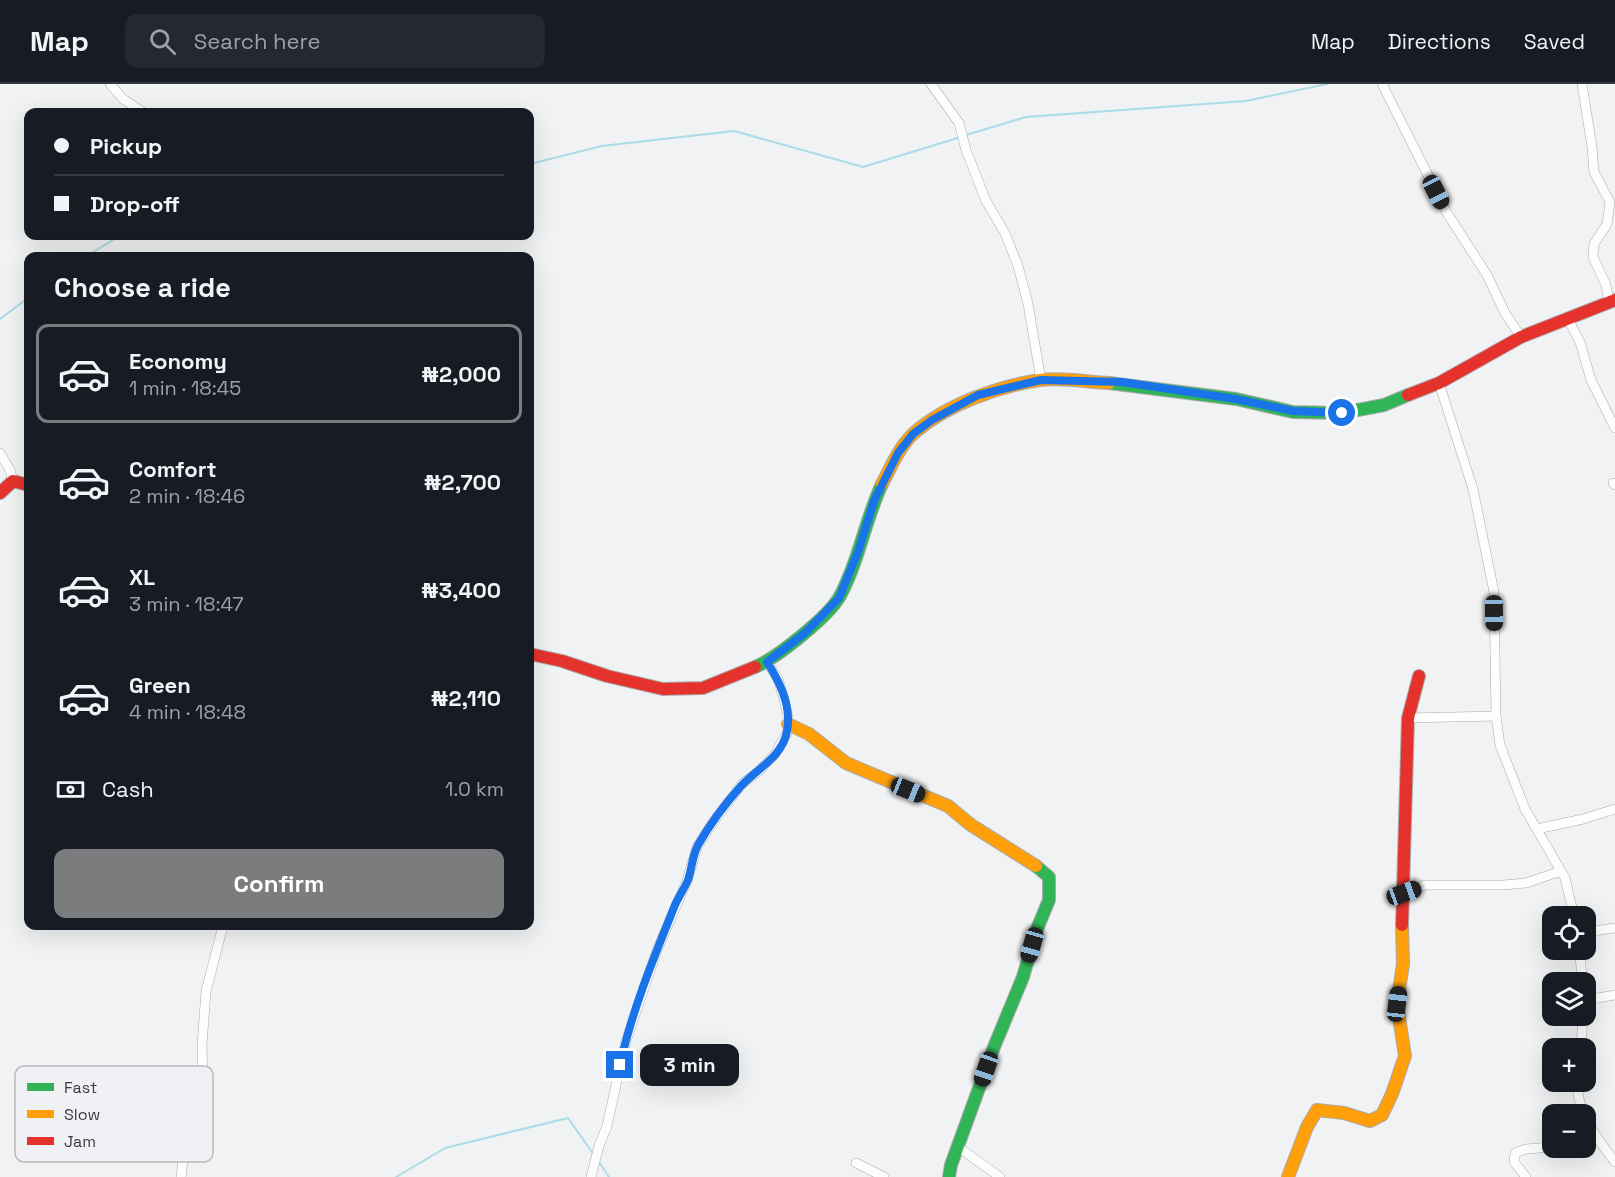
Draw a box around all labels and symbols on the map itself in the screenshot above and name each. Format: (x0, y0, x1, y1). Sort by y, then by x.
car (1420, 172, 1452, 212)
route start (1328, 399, 1355, 426)
car (1485, 595, 1503, 631)
car (888, 775, 928, 805)
car (1384, 878, 1424, 908)
car (1018, 925, 1046, 965)
car (1386, 985, 1408, 1023)
callout: 3 min (641, 1044, 740, 1086)
car (972, 1049, 1000, 1089)
route end (606, 1051, 633, 1078)
legend (15, 1066, 213, 1162)
text: Fast (64, 1077, 97, 1098)
text: Slow (64, 1104, 100, 1125)
text: Jam (64, 1131, 96, 1152)

